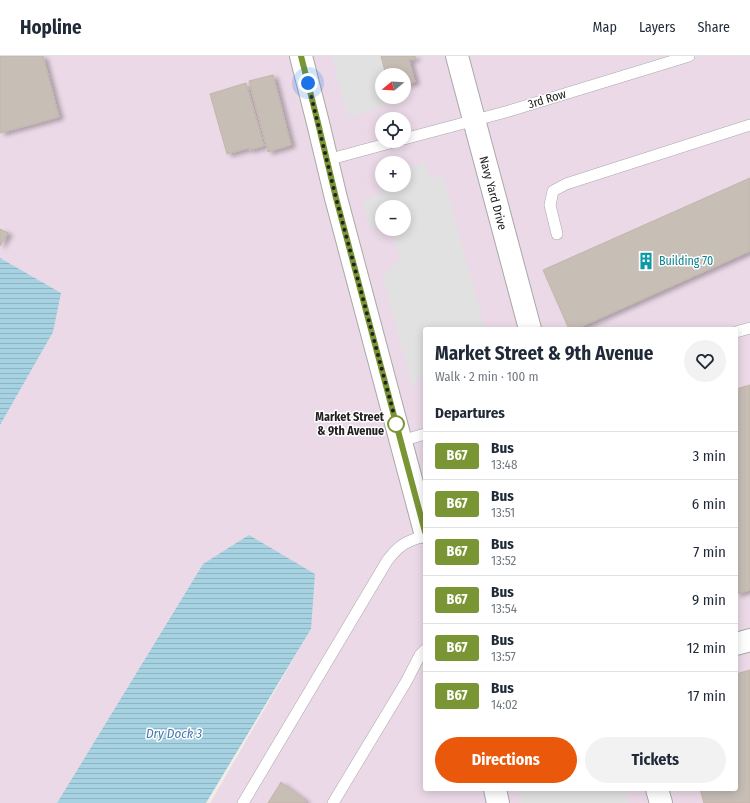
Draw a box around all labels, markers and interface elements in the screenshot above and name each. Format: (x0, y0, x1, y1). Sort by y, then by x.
text: Hopline (20, 16, 82, 39)
text: Map (593, 19, 617, 36)
text: Layers (639, 19, 675, 36)
text: Share (697, 19, 730, 36)
north arrow (375, 68, 411, 104)
map controls (375, 68, 411, 236)
your location (298, 73, 318, 93)
street label: 3rd Row (526, 87, 568, 111)
button: locate (375, 112, 411, 148)
street label: Navy Yard Drive (476, 155, 510, 232)
button: + (375, 156, 411, 192)
button: − (375, 200, 411, 236)
building icon: Building 70 (636, 251, 656, 271)
place label: Building 70 (659, 254, 713, 268)
button: heart (684, 340, 726, 382)
text: Market Street & 9th Avenue (435, 342, 653, 365)
text: Walk · 2 min · 100 m (435, 369, 538, 384)
text: Departures (435, 404, 505, 422)
place label: Market Street & 9th Avenue (315, 410, 385, 438)
marker: Market Street & 9th Avenue (387, 415, 405, 433)
text: Bus (491, 439, 514, 457)
text: B67 (447, 447, 467, 464)
text: 3 min (692, 447, 726, 465)
text: 13:48 (491, 457, 517, 472)
text: Bus (491, 487, 514, 505)
text: B67 (447, 495, 467, 512)
text: 6 min (692, 495, 726, 513)
text: 13:51 (491, 505, 515, 520)
text: Bus (491, 535, 514, 553)
text: B67 (447, 543, 467, 560)
text: 7 min (693, 543, 726, 561)
text: 13:52 (491, 553, 516, 568)
text: Bus (491, 583, 514, 601)
text: B67 (447, 591, 467, 608)
text: 9 min (692, 591, 726, 609)
text: 13:54 (491, 601, 517, 616)
text: Bus (491, 631, 514, 649)
text: B67 (447, 639, 467, 656)
text: 12 min (687, 639, 726, 657)
text: 13:57 (491, 649, 516, 664)
text: Bus (491, 679, 514, 697)
text: B67 (447, 687, 467, 704)
text: 17 min (687, 687, 726, 705)
text: 14:02 (491, 697, 517, 712)
water label: Dry Dock 3 (146, 726, 202, 741)
button: Directions (435, 737, 577, 783)
button: Tickets (585, 737, 726, 783)

